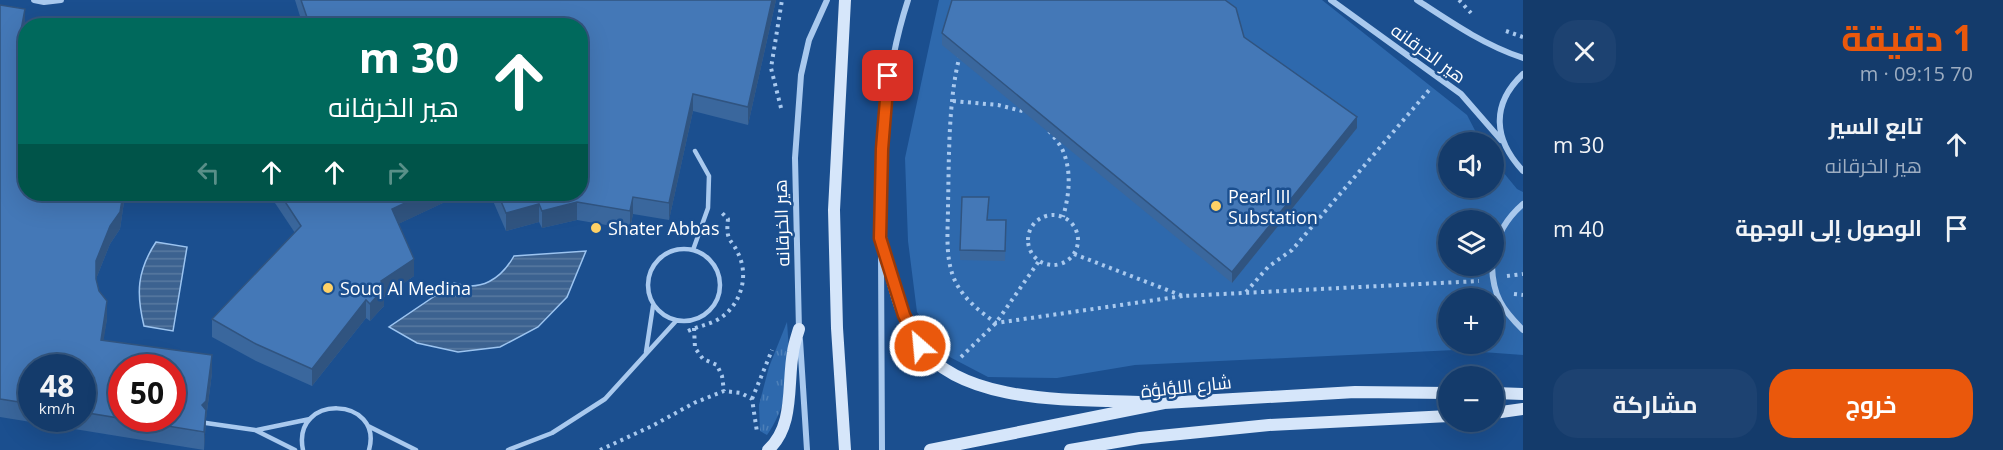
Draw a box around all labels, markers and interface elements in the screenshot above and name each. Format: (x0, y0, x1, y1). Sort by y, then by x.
text: 1 دقيقة (1841, 13, 1973, 62)
street label: هير الخرقانه (1387, 18, 1471, 88)
button: close (1553, 20, 1616, 83)
text: 30 m (359, 28, 459, 85)
icon: ahead (480, 42, 558, 120)
pin (862, 50, 913, 101)
icon: arrive (871, 59, 904, 92)
text: 70 m · 09:15 (1860, 60, 1973, 87)
text: هير الخرقانه (328, 88, 459, 125)
text: تابع السير (1829, 110, 1922, 140)
icon: ahead (1940, 128, 1973, 161)
text: 30 m (1553, 129, 1604, 159)
map controls (1438, 132, 1504, 432)
button: sound (1438, 132, 1504, 198)
text: هير الخرقانه (1825, 152, 1922, 179)
icon: left (192, 156, 225, 189)
icon: ahead (255, 156, 288, 189)
icon: ahead (318, 156, 351, 189)
icon: right (381, 156, 414, 189)
street label: هير الخرقانه (767, 179, 795, 267)
place label: Pearl III Substation (1228, 184, 1318, 229)
marker: Pearl III Substation (1209, 199, 1223, 213)
button: layers (1438, 210, 1504, 276)
text: الوصول إلى الوجهة (1735, 212, 1922, 242)
icon: arrive (1940, 212, 1973, 245)
text: 40 m (1553, 213, 1604, 243)
place label: Shater Abbas (608, 216, 719, 240)
marker: Shater Abbas (589, 221, 603, 235)
place label: Souq Al Medina (340, 276, 471, 300)
marker: Souq Al Medina (321, 281, 335, 295)
button: + (1438, 288, 1504, 354)
position arrow (888, 314, 952, 378)
speed limit sign: 50 (108, 354, 186, 432)
text: 48 (40, 365, 74, 406)
button: − (1438, 366, 1504, 432)
street label: شارع اللؤلؤة (1139, 369, 1233, 404)
button: مشاركة (1553, 369, 1757, 438)
button: خروج (1769, 369, 1973, 438)
text: km/h (39, 398, 75, 418)

